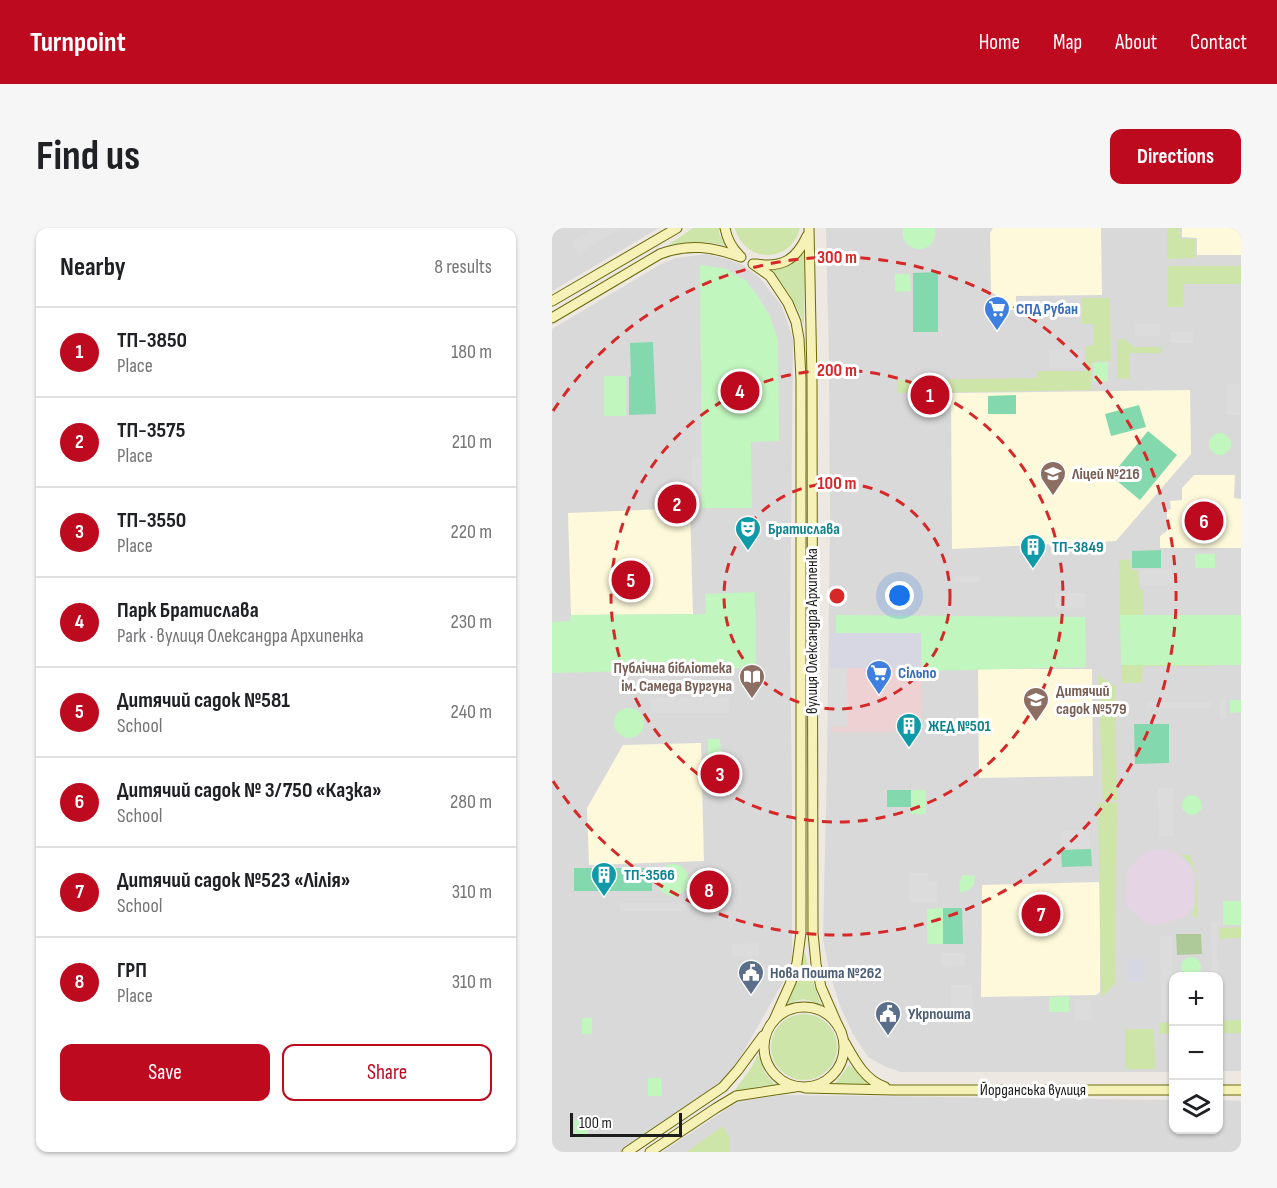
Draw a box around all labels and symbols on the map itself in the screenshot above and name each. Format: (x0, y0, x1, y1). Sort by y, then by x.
text: 300 m (817, 247, 857, 268)
supermarket icon: СПД Рубан (982, 294, 1012, 332)
place label: СПД Рубан (1016, 300, 1078, 319)
text: 200 m (817, 360, 857, 381)
pin: 4 (720, 368, 759, 414)
pin: 1 (910, 372, 950, 418)
school or university icon: Ліцей №216 (1038, 459, 1068, 497)
place label: Ліцей №216 (1071, 465, 1140, 484)
text: 100 m (818, 473, 857, 494)
pin: 2 (658, 482, 696, 526)
pin: 6 (1184, 498, 1224, 544)
theatre icon: Братислава (733, 514, 763, 552)
place label: Братислава (768, 520, 840, 539)
building icon: ТП-3849 (1018, 532, 1048, 570)
place label: ТП-3849 (1052, 538, 1104, 557)
street label: вулиця Олександра Архипенка (803, 548, 822, 714)
pin: 5 (612, 558, 650, 602)
your location (885, 581, 914, 610)
centre of rings (827, 586, 847, 606)
supermarket icon: Сільпо (864, 658, 894, 696)
place label: Публічна бібліотека ім. Самеда Вургуна (613, 659, 732, 696)
library icon: Публічна бібліотека ім. Самеда Вургуна (737, 662, 767, 700)
place label: Сільпо (898, 664, 936, 683)
place label: Дитячий садок №579 (1056, 682, 1126, 719)
school or university icon: Дитячий садок №579 (1021, 685, 1051, 723)
building icon: ЖЕД №501 (894, 711, 924, 749)
place label: ЖЕД №501 (928, 717, 992, 736)
pin: 3 (700, 752, 740, 796)
building icon: ТП-3566 (589, 860, 619, 898)
place label: ТП-3566 (624, 866, 675, 885)
pin: 8 (690, 868, 728, 912)
pin: 7 (1022, 892, 1060, 936)
public building icon: Нова Пошта №262 (736, 958, 766, 996)
place label: Нова Пошта №262 (770, 964, 881, 983)
public building icon: Укрпошта (873, 999, 903, 1037)
place label: Укрпошта (908, 1005, 971, 1024)
street label: Йорданська вулиця (980, 1081, 1086, 1100)
scale bar (570, 1110, 682, 1138)

